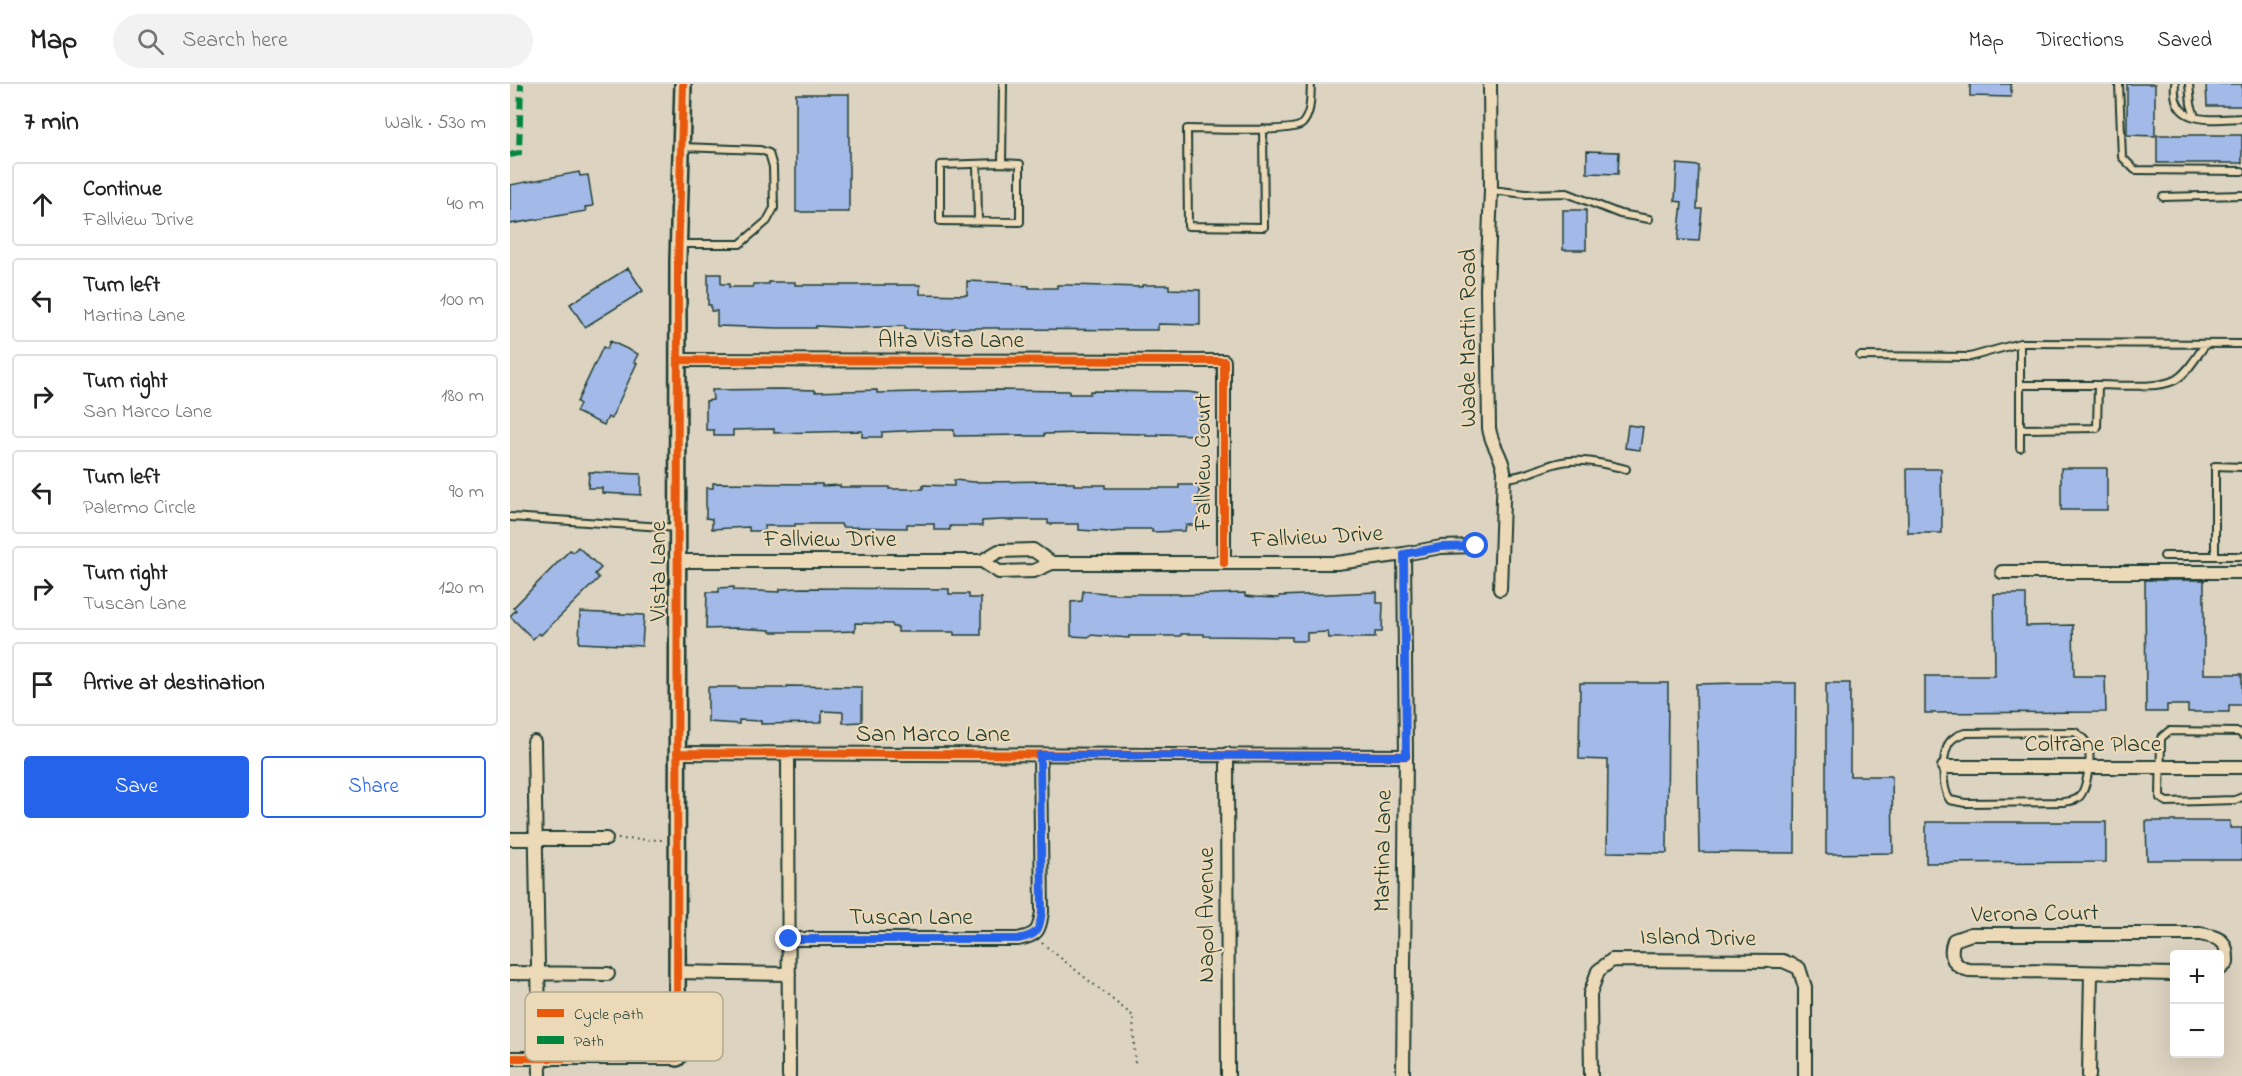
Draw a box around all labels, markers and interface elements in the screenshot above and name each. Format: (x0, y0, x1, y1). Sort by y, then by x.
search box (113, 14, 533, 68)
text: Map (30, 21, 77, 62)
icon: search (134, 25, 167, 58)
text: Search here (182, 25, 288, 57)
text: Map (1968, 26, 2004, 56)
text: Directions (2037, 26, 2124, 56)
text: Saved (2157, 26, 2212, 56)
text: 7 min (24, 104, 79, 142)
text: Walk · 530 m (384, 109, 486, 138)
text: Continue (83, 174, 162, 206)
icon: ahead (26, 188, 59, 221)
text: 40 m (447, 190, 484, 219)
text: Fallview Drive (83, 206, 194, 235)
street label: Wade Martin Road (1452, 248, 1487, 428)
text: Turn left (83, 270, 160, 302)
icon: left (26, 284, 59, 317)
text: 100 m (440, 286, 484, 315)
text: Martina Lane (83, 302, 185, 331)
street label: Alta Vista Lane (878, 324, 1024, 359)
text: Turn right (83, 366, 168, 398)
icon: right (26, 380, 59, 413)
text: 180 m (441, 382, 484, 411)
street label: Fallview Court (1187, 393, 1222, 532)
text: San Marco Lane (83, 398, 212, 427)
text: Turn left (83, 462, 160, 494)
icon: left (26, 476, 59, 509)
text: 90 m (449, 478, 484, 507)
text: Palermo Circle (83, 494, 196, 523)
street label: Fallview Drive (1249, 517, 1384, 559)
street label: Vista Lane (642, 521, 677, 622)
street label: Fallview Drive (763, 523, 897, 558)
route start (1462, 532, 1488, 558)
text: Turn right (83, 558, 168, 590)
icon: right (26, 572, 59, 605)
text: 120 m (439, 574, 484, 603)
text: Tuscan Lane (83, 590, 186, 619)
icon: arrive (26, 668, 59, 701)
text: Arrive at destination (83, 668, 265, 700)
street label: San Marco Lane (856, 718, 1011, 753)
street label: Coltrane Place (2025, 728, 2162, 763)
button: Save (24, 756, 249, 818)
button: Share (261, 756, 486, 818)
street label: Martina Lane (1365, 789, 1403, 913)
street label: Napol Avenue (1190, 847, 1225, 983)
street label: Verona Court (1970, 896, 2099, 934)
street label: Tuscan Lane (849, 901, 973, 936)
street label: Island Drive (1640, 920, 1757, 958)
route end (775, 925, 801, 951)
map controls (2170, 950, 2224, 1058)
button: + (2170, 950, 2224, 1004)
legend (525, 992, 723, 1061)
text: Cycle path (574, 1003, 643, 1027)
button: − (2170, 1004, 2224, 1058)
text: Path (574, 1030, 604, 1054)

